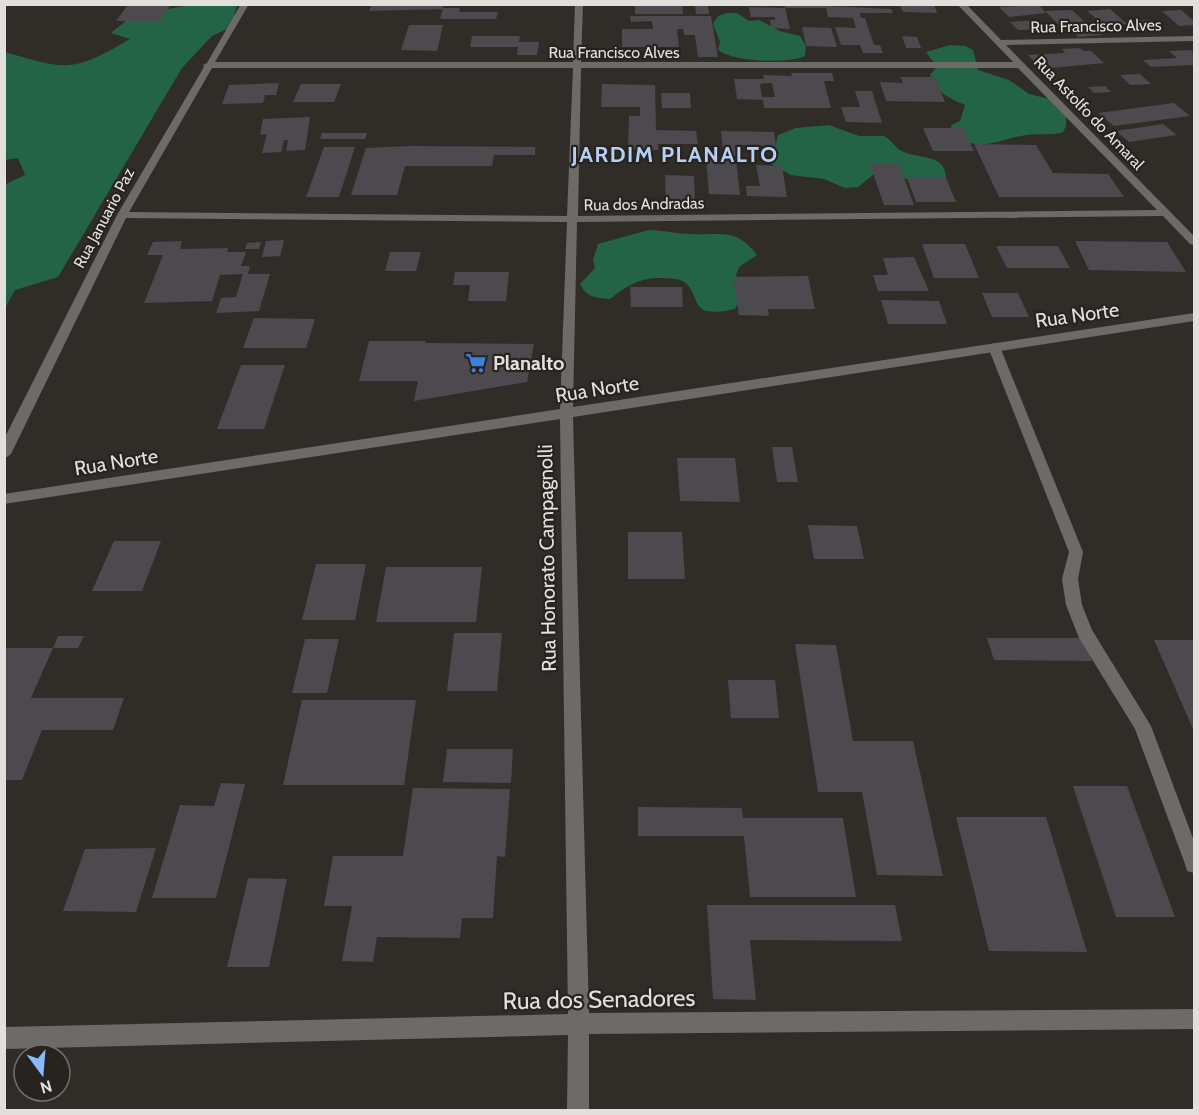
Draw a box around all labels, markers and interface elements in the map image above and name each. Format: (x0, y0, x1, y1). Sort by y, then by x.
street label: Rua Francisco Alves (1030, 15, 1162, 37)
street label: Rua Francisco Alves (548, 43, 680, 62)
street label: Rua Astolfo do Amaral (1030, 52, 1148, 174)
district label: JARDIM PLANALTO (571, 141, 778, 168)
street label: Rua Januario Paz (70, 164, 139, 271)
street label: Rua dos Andradas (584, 193, 705, 215)
street label: Rua Norte (1034, 297, 1120, 333)
supermarket icon: Planalto (464, 351, 488, 375)
place label: Planalto (493, 351, 564, 375)
street label: Rua Norte (553, 371, 641, 407)
street label: Rua Norte (72, 444, 160, 480)
street label: Rua Honorato Campagnolli (533, 444, 561, 672)
street label: Rua dos Senadores (502, 983, 696, 1015)
north arrow (12, 1043, 72, 1103)
text: N (38, 1076, 54, 1098)

